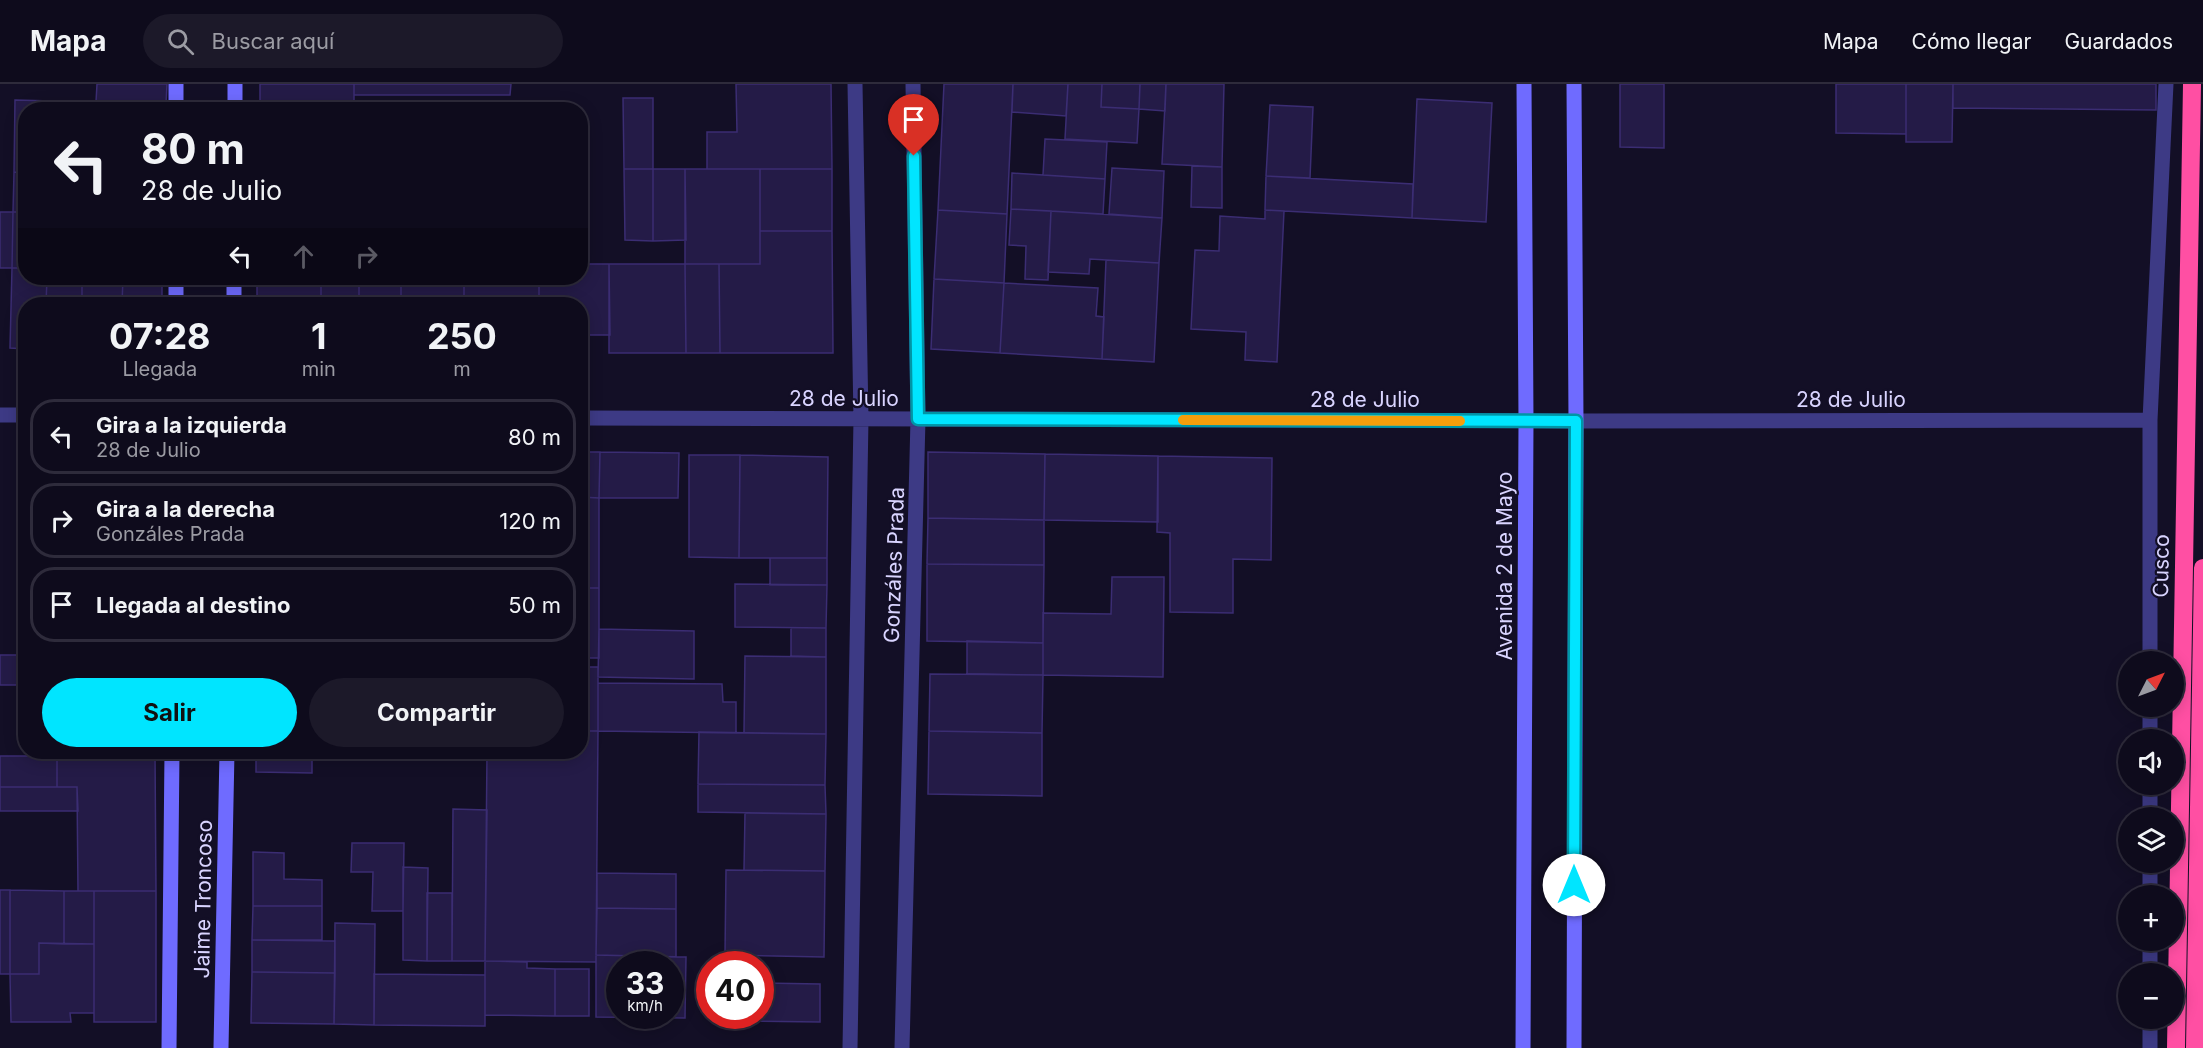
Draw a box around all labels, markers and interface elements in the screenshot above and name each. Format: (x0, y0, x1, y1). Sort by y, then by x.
search box (143, 14, 563, 68)
text: Mapa (30, 24, 107, 58)
icon: search (164, 25, 197, 58)
text: Buscar aquí (212, 28, 334, 54)
text: Mapa (1823, 29, 1879, 54)
text: Cómo llegar (1912, 29, 2031, 54)
text: Guardados (2064, 29, 2173, 54)
pin (888, 94, 939, 156)
icon: arrive (897, 103, 930, 136)
text: 80 m (141, 123, 245, 174)
icon: left (42, 126, 120, 204)
text: 28 de Julio (141, 174, 282, 207)
icon: left (224, 240, 257, 273)
icon: ahead (287, 240, 320, 273)
icon: right (350, 240, 383, 273)
text: 07:28 (109, 314, 211, 358)
text: 1 (311, 314, 326, 358)
text: 250 (427, 314, 497, 358)
text: Llegada (122, 357, 197, 381)
text: min (302, 357, 336, 381)
text: m (453, 357, 471, 381)
street label: 28 de Julio (789, 386, 899, 411)
street label: 28 de Julio (1310, 387, 1420, 412)
street label: 28 de Julio (1796, 387, 1906, 412)
text: Gira a la izquierda (96, 412, 287, 438)
icon: left (45, 420, 78, 453)
text: 80 m (508, 424, 561, 450)
text: 28 de Julio (96, 438, 201, 462)
street label: Avenida 2 de Mayo (1492, 472, 1517, 660)
street label: Gonzáles Prada (879, 487, 909, 643)
text: Gira a la derecha (96, 496, 275, 522)
icon: right (45, 504, 78, 537)
text: 120 m (499, 508, 561, 534)
text: Gonzáles Prada (96, 522, 245, 546)
street label: Cusco (2148, 534, 2174, 598)
icon: arrive (45, 588, 78, 621)
text: Llegada al destino (96, 592, 290, 618)
text: 50 m (508, 592, 561, 618)
north arrow (2118, 651, 2184, 717)
map controls (2118, 651, 2184, 1029)
button: Salir (42, 678, 297, 747)
button: Compartir (309, 678, 564, 747)
button: sound (2118, 729, 2184, 795)
button: layers (2118, 807, 2184, 873)
street label: Jaime Troncoso (189, 819, 217, 979)
position arrow (1542, 853, 1606, 917)
button: + (2118, 885, 2184, 951)
speed limit sign: 40 (696, 951, 774, 1029)
button: − (2118, 963, 2184, 1029)
text: 33 (626, 965, 664, 1001)
text: km/h (627, 996, 663, 1015)

